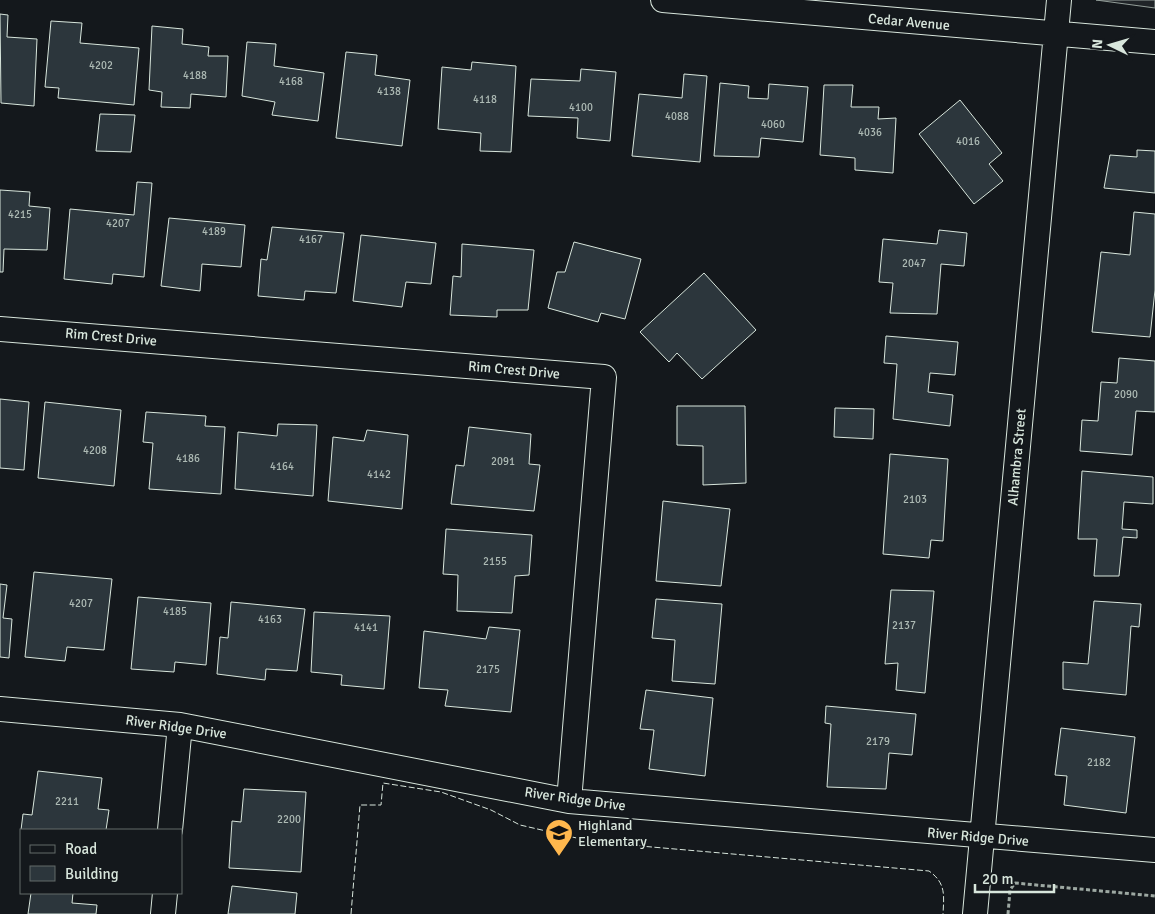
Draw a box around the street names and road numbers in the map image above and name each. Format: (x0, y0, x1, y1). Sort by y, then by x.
street label: Cedar Avenue (867, 10, 951, 34)
street label: Rim Crest Drive (64, 325, 158, 349)
street label: Rim Crest Drive (467, 358, 561, 382)
street label: Alhambra Street (1004, 408, 1030, 506)
street label: River Ridge Drive (124, 711, 228, 743)
street label: River Ridge Drive (523, 783, 627, 815)
street label: River Ridge Drive (926, 824, 1030, 850)

